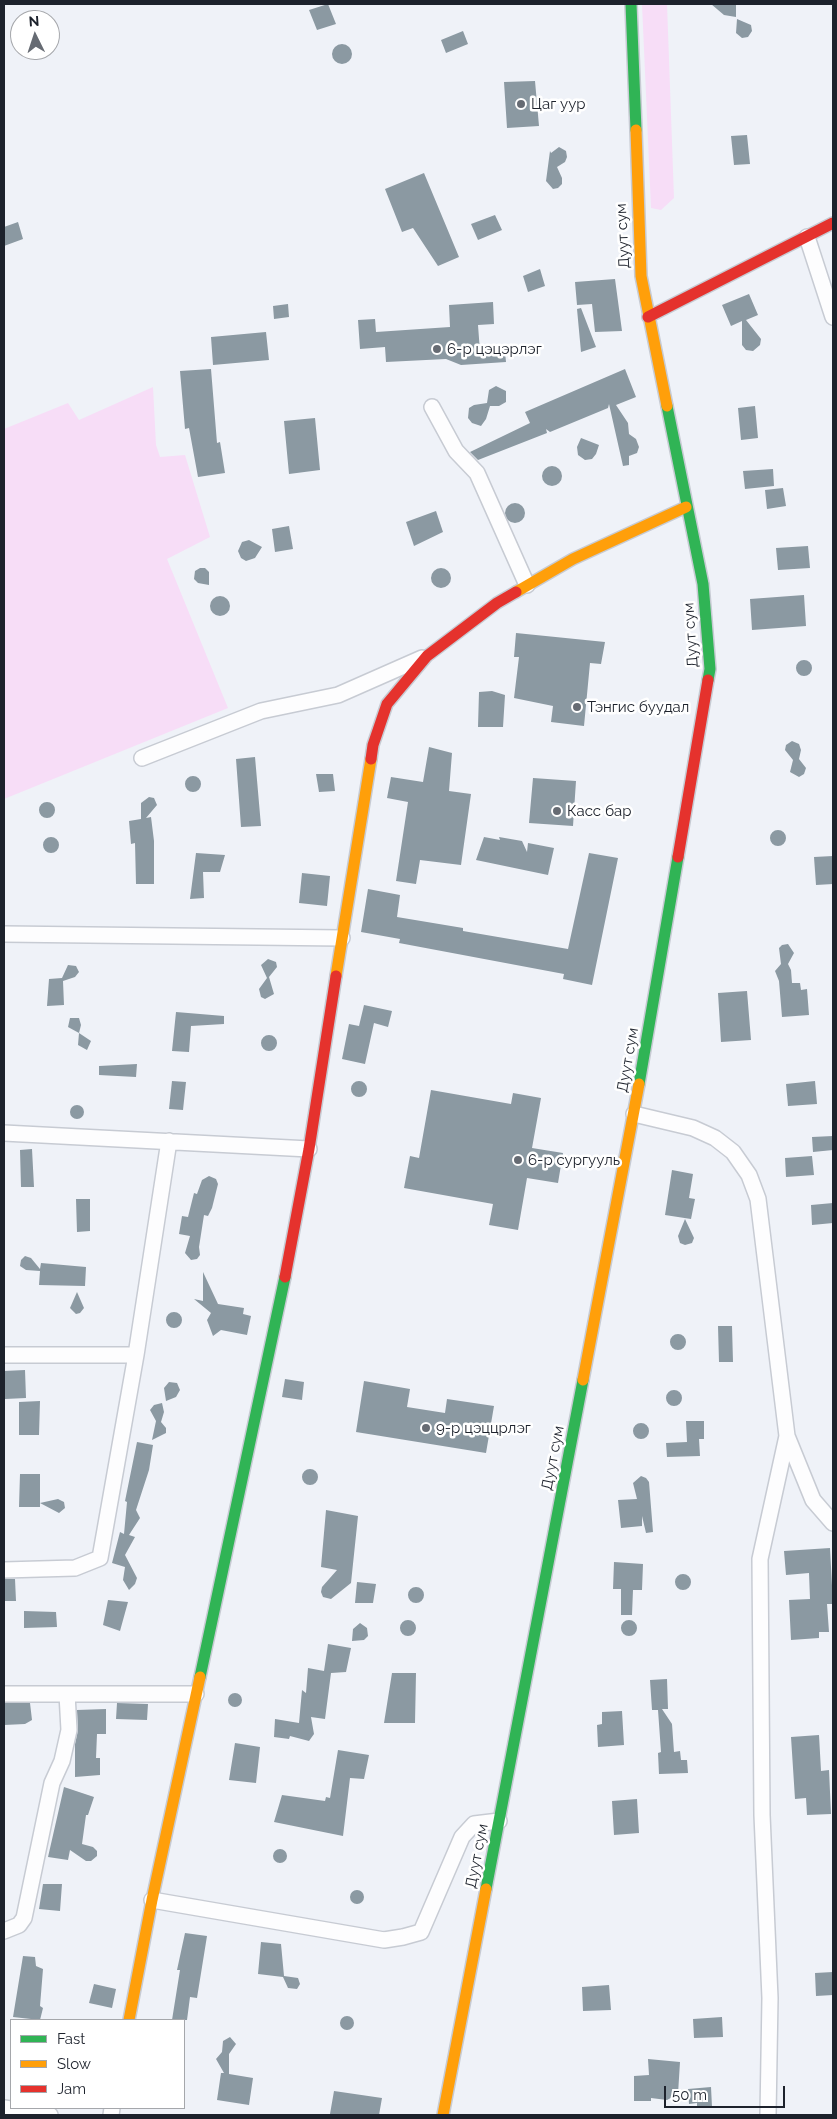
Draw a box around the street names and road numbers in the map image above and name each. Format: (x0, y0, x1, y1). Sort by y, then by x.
street label: Дуут сум (612, 203, 634, 269)
street label: Дуут сум (680, 602, 702, 668)
street label: Дуут сум (613, 1026, 643, 1094)
street label: Дуут сум (538, 1424, 568, 1492)
street label: Дуут сум (462, 1822, 492, 1890)

